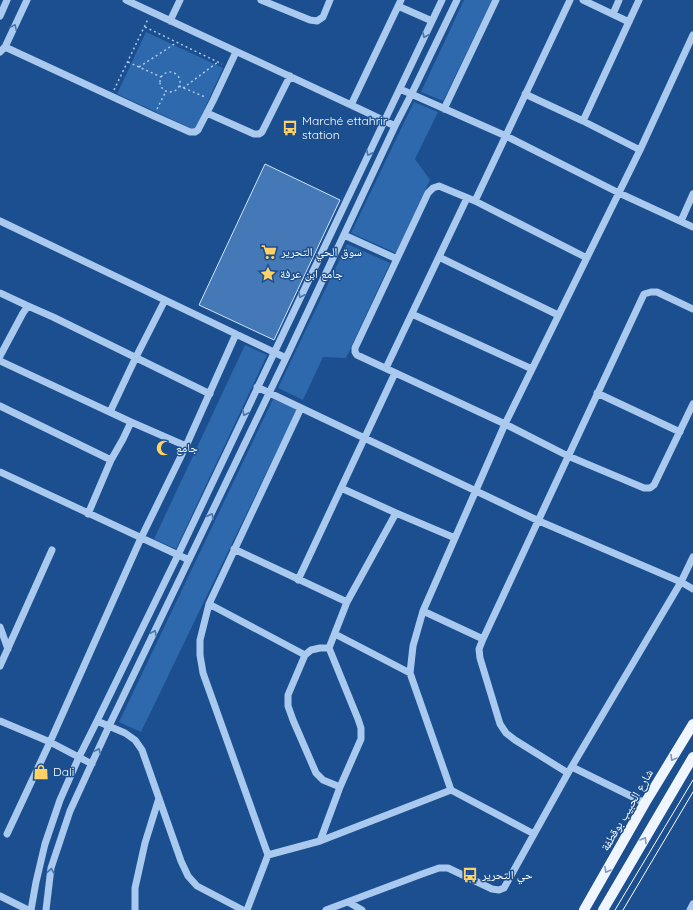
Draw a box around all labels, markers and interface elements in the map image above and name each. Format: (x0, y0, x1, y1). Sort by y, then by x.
one-way arrow (9, 23, 17, 31)
one-way arrow (422, 31, 430, 39)
place label: Marché ettahrir station (302, 113, 388, 142)
bus stop icon: Marché ettahrir station (281, 119, 299, 137)
one-way arrow (366, 148, 374, 156)
supermarket icon: سوق الحي التحرير (260, 243, 278, 261)
place label: سوق الحي التحرير (280, 244, 362, 262)
place icon: جامع ابن عرفة (259, 265, 277, 283)
place label: جامع ابن عرفة (280, 266, 343, 281)
one-way arrow (298, 291, 306, 299)
one-way arrow (242, 408, 250, 416)
mosque icon: جامع (155, 439, 173, 457)
place label: جامع (176, 440, 198, 455)
one-way arrow (206, 513, 214, 520)
one-way arrow (149, 630, 157, 638)
one-way arrow (93, 747, 101, 755)
one-way arrow (670, 754, 677, 761)
shop icon: Dali (32, 763, 50, 781)
place label: Dali (53, 764, 74, 779)
street label: شارع الحبيب بوقطفة (597, 766, 657, 854)
one-way arrow (639, 837, 646, 844)
bus stop icon: حي التحرير (461, 866, 479, 884)
one-way arrow (605, 866, 612, 873)
place label: حي التحرير (481, 867, 533, 885)
one-way arrow (47, 868, 55, 875)

